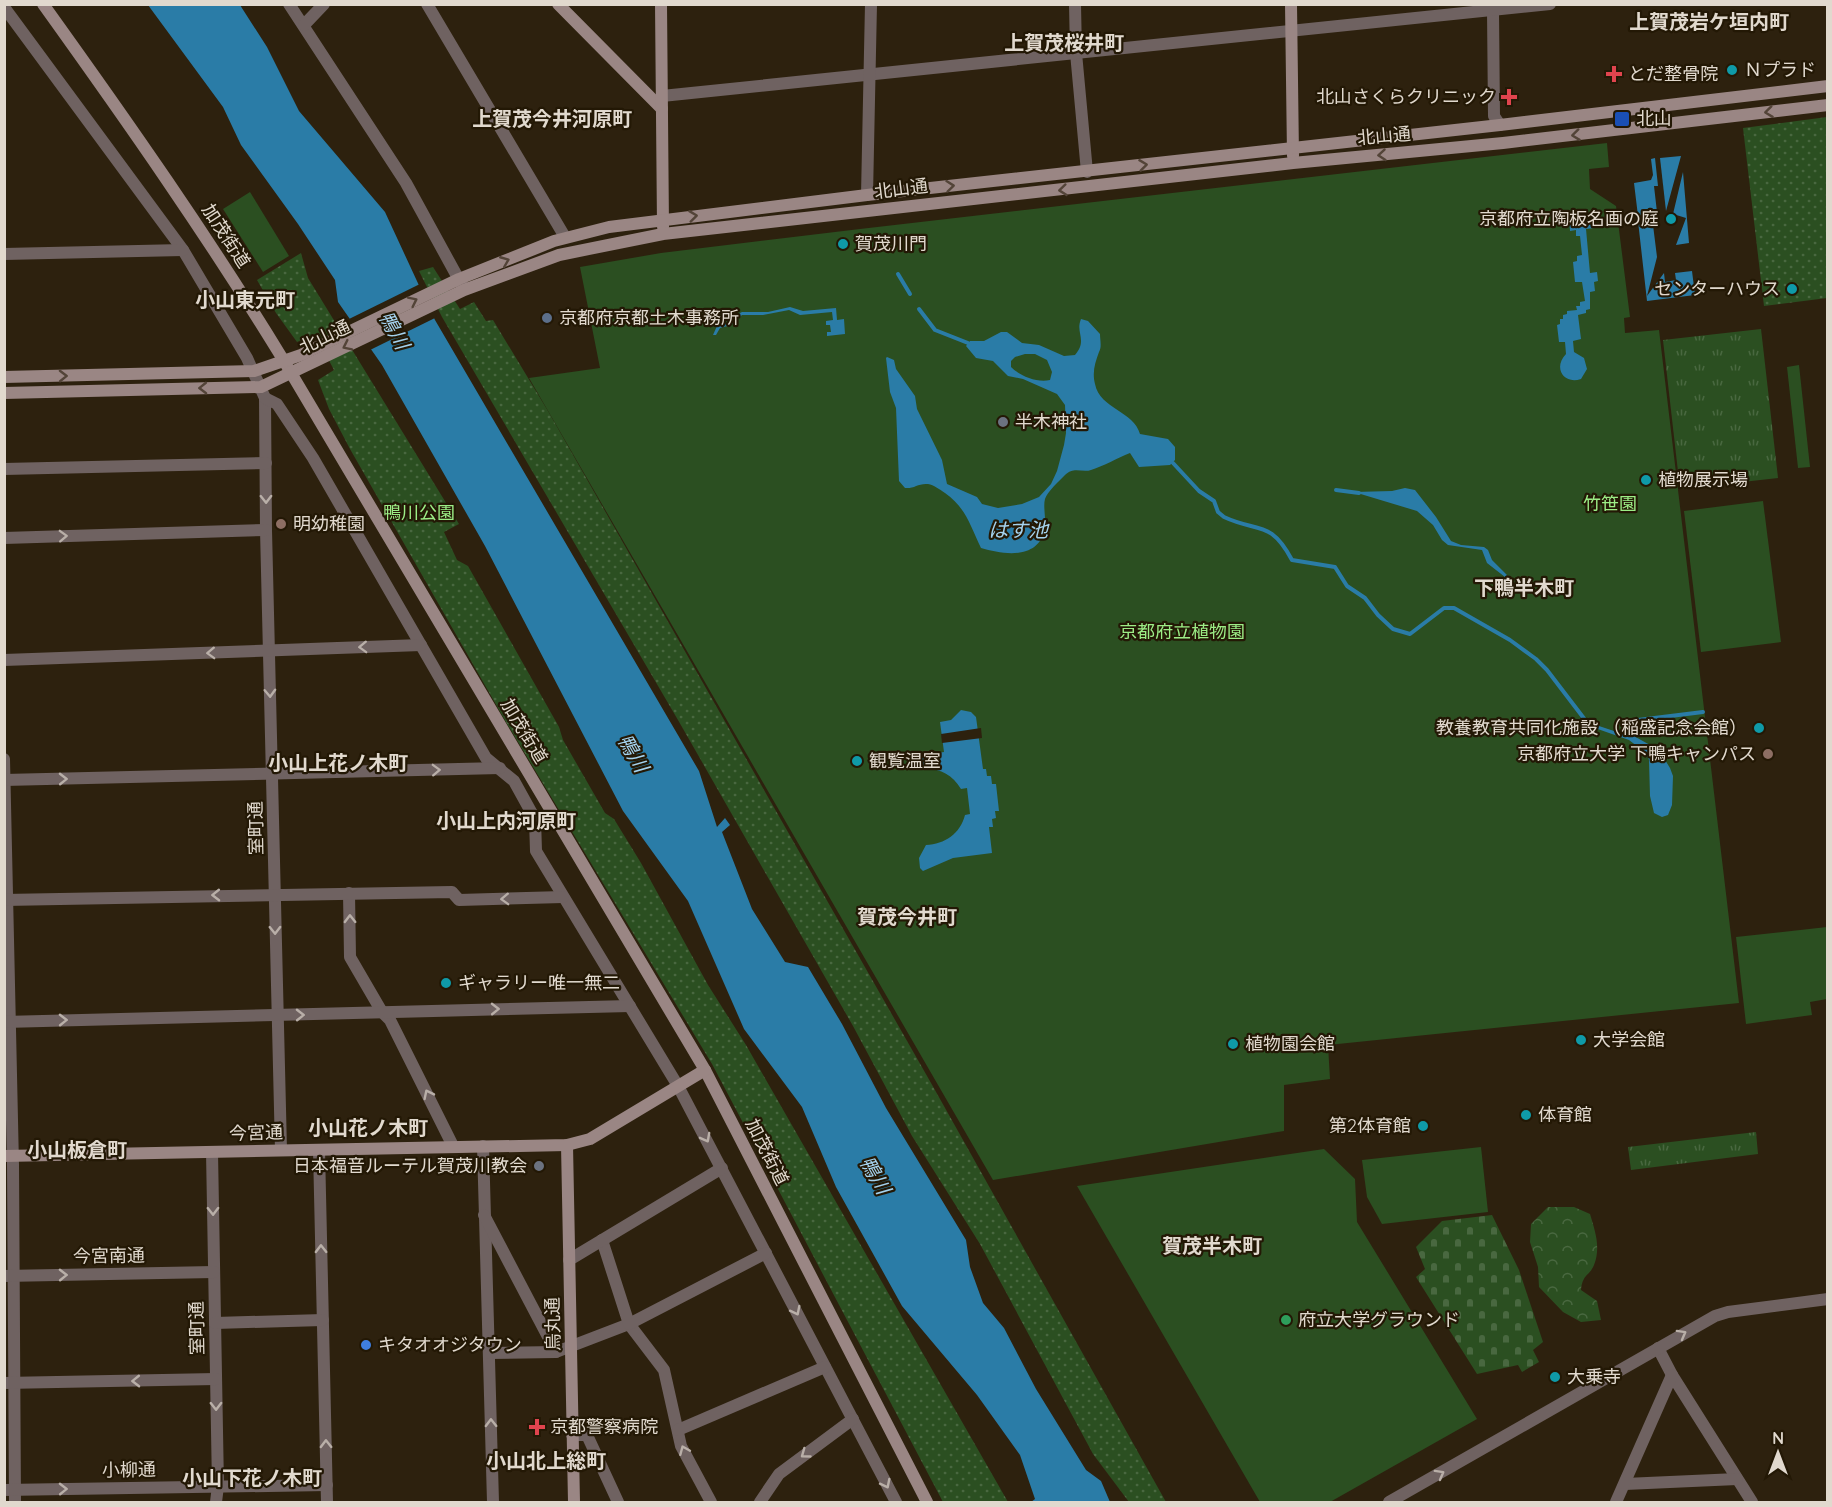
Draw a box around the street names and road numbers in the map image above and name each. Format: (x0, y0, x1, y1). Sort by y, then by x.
street label: 北山通 (1356, 122, 1412, 149)
street label: 北山通 (873, 174, 929, 203)
street label: 加茂街道 (197, 199, 256, 272)
street label: 北山通 (295, 314, 354, 359)
street label: 加茂街道 (496, 694, 553, 768)
street label: 室町通 (244, 801, 267, 855)
street label: 加茂街道 (741, 1114, 794, 1189)
street label: 今宮通 (229, 1120, 283, 1145)
street label: 今宮南通 (73, 1243, 145, 1268)
street label: 烏丸通 (541, 1297, 564, 1351)
street label: 室町通 (185, 1301, 208, 1355)
street label: 小柳通 (102, 1458, 156, 1481)

